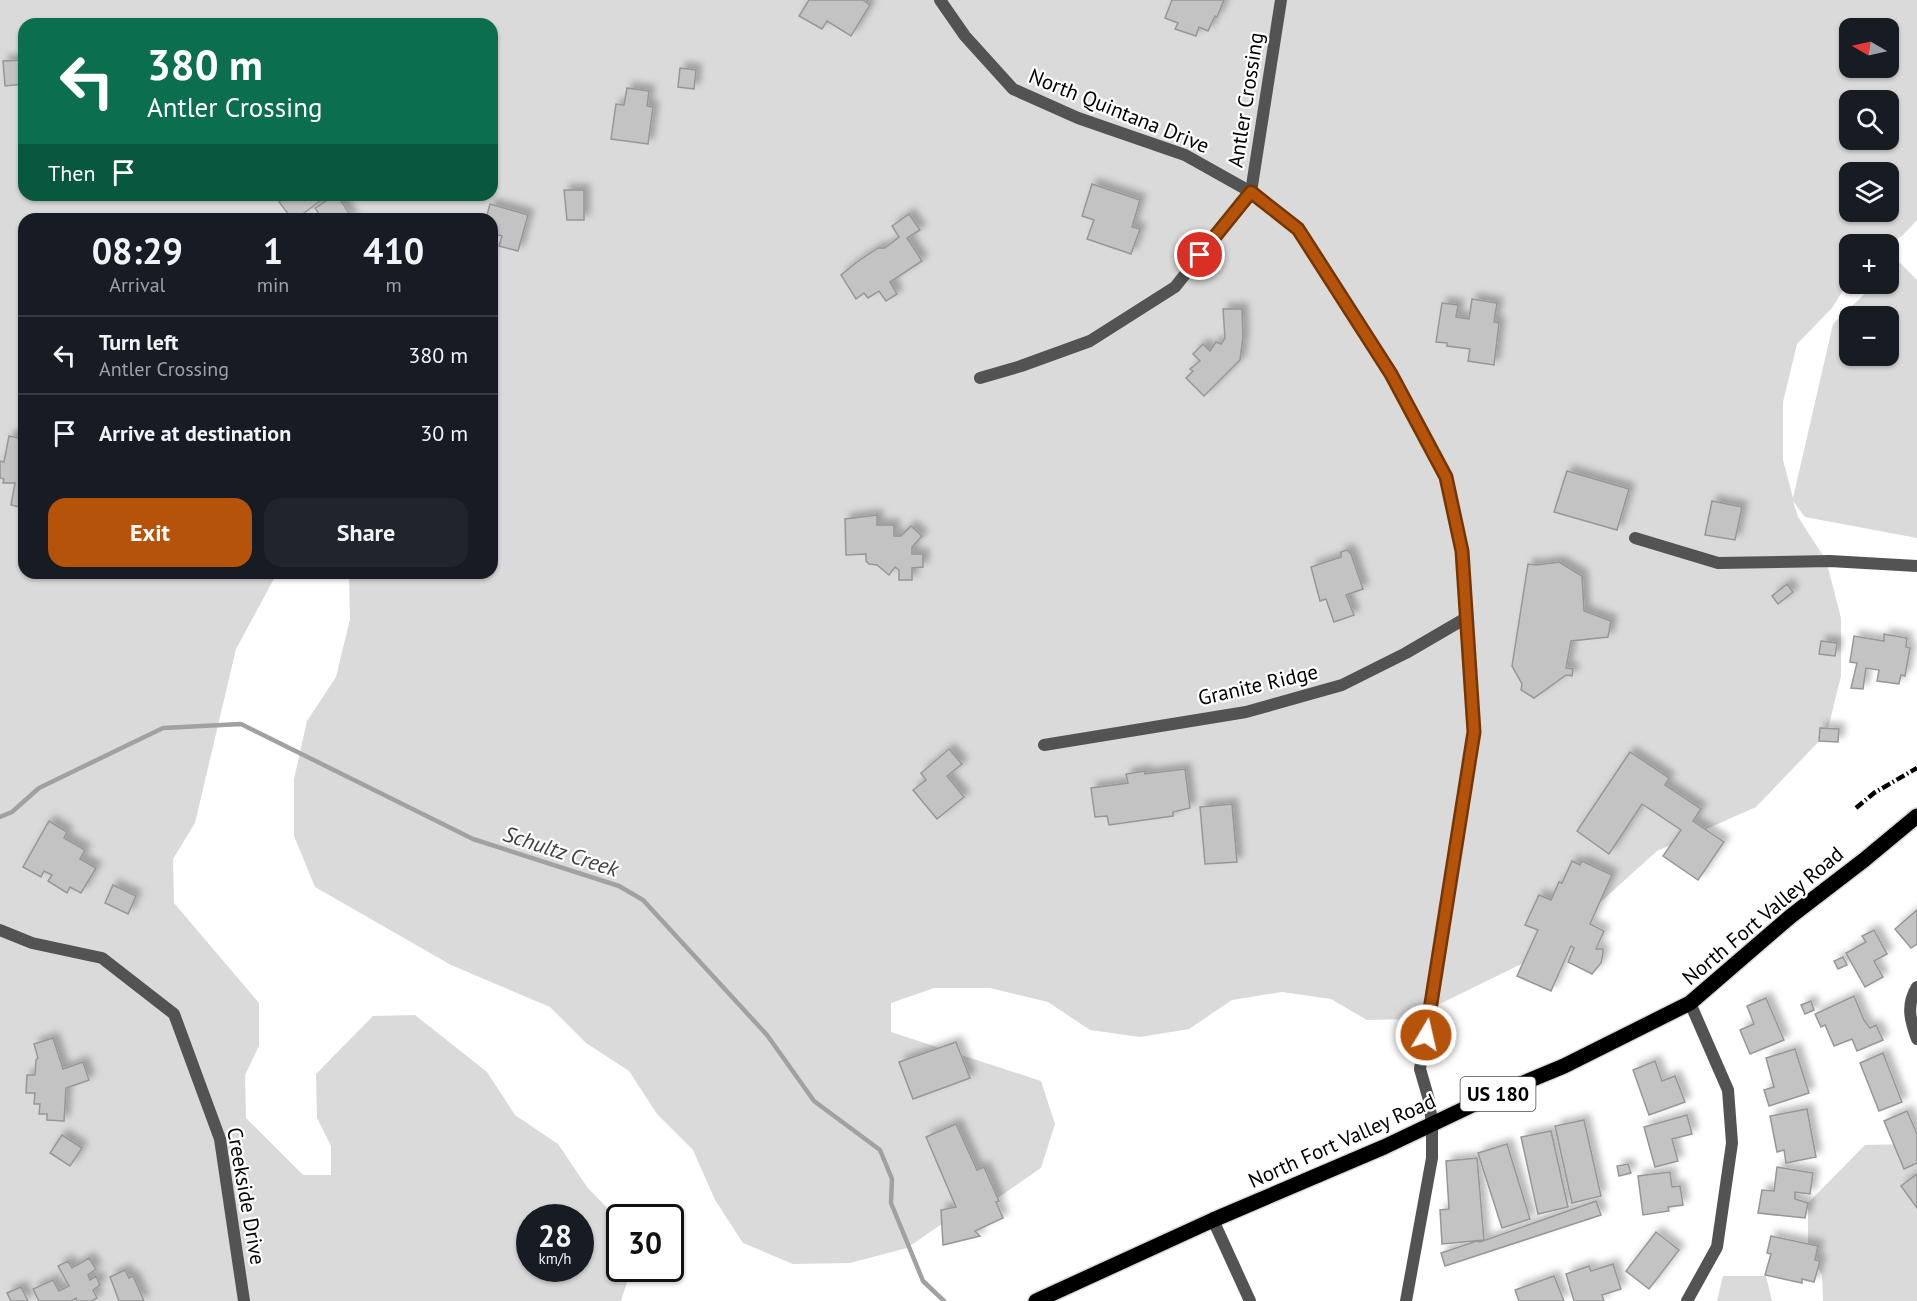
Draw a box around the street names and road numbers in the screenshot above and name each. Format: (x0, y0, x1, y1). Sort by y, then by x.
street label: Antler Crossing (1221, 30, 1270, 169)
street label: North Quintana Drive (1025, 62, 1213, 159)
street label: Granite Ridge (1195, 658, 1320, 711)
street label: North Fort Valley Road (1677, 840, 1849, 991)
road number: US 180 (1460, 1077, 1536, 1111)
street label: North Fort Valley Road (1244, 1087, 1440, 1194)
street label: Creekside Drive (221, 1125, 272, 1267)

